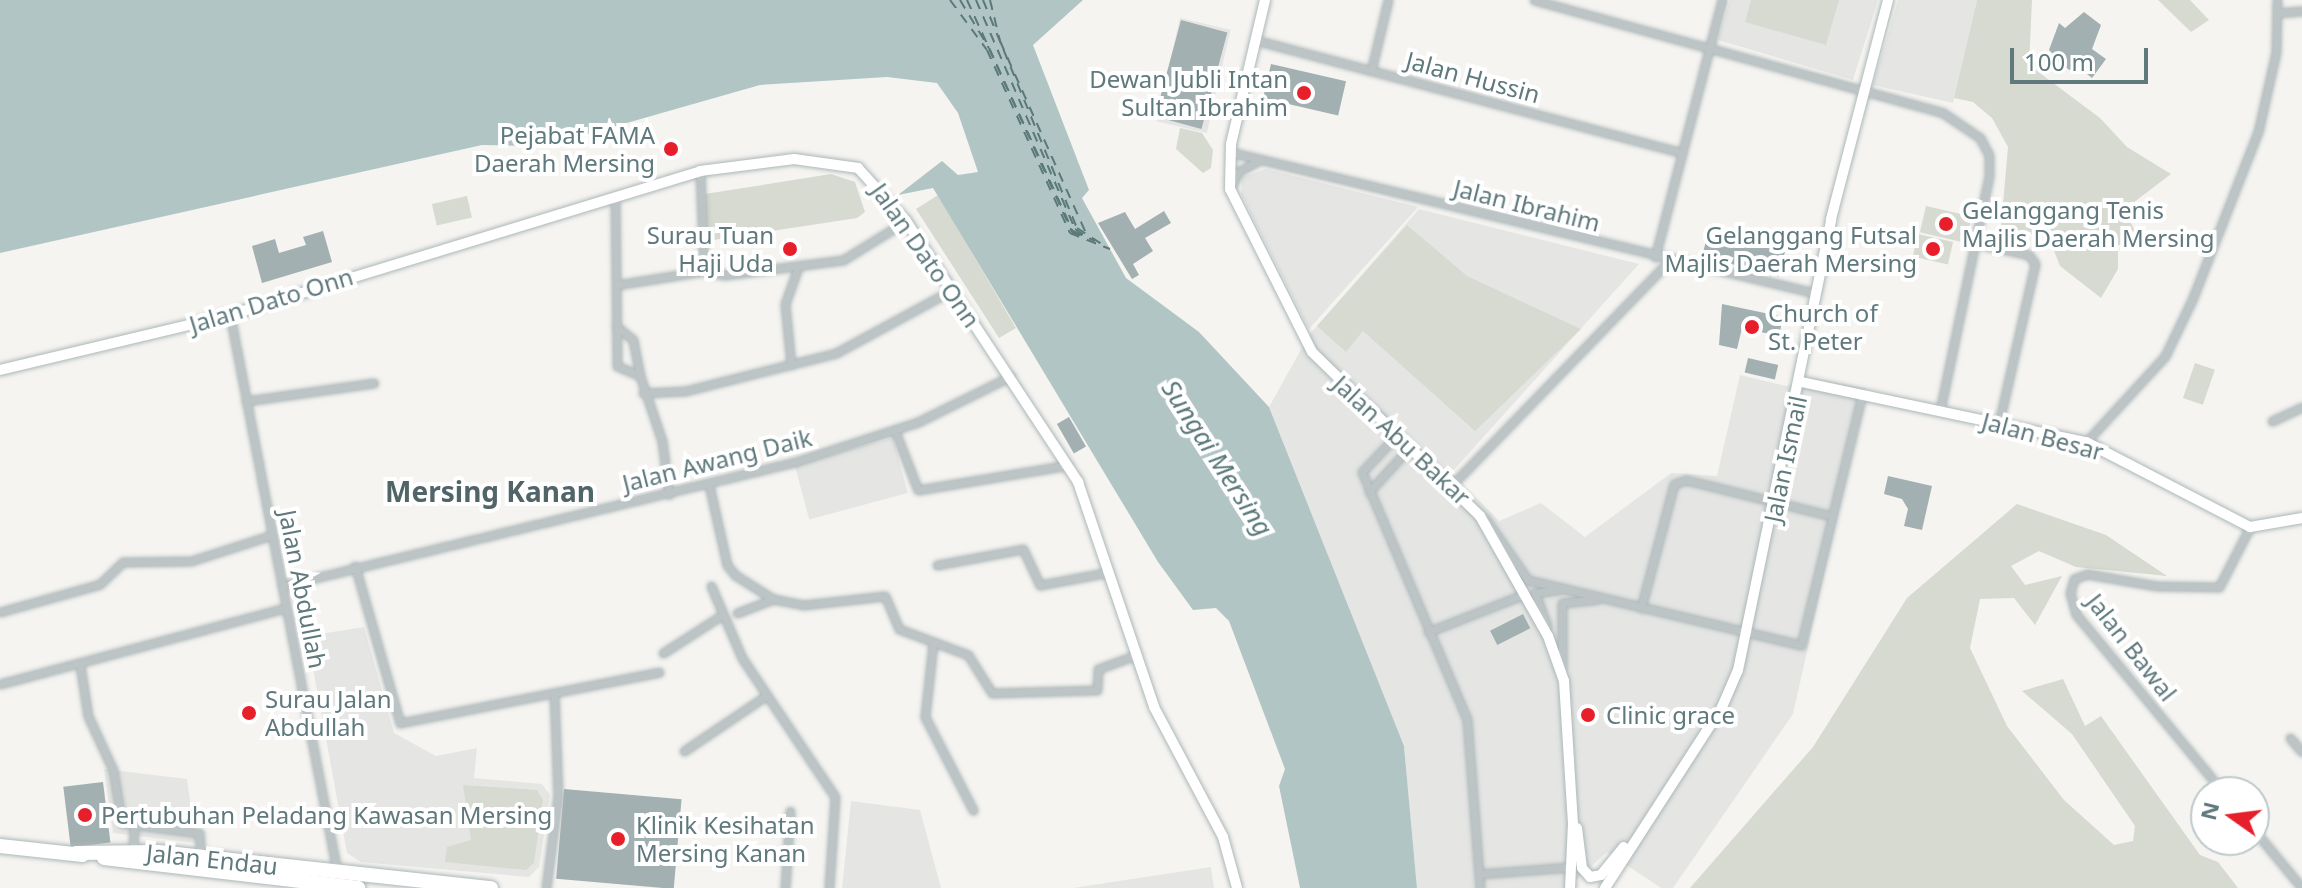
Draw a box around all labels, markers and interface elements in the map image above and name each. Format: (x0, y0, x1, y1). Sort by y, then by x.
scale bar (2014, 32, 2152, 82)
street label: Jalan Hussin (1403, 45, 1543, 109)
text: 100 m (2024, 45, 2094, 78)
place label: Dewan Jubli Intan Sultan Ibrahim (1089, 65, 1288, 121)
marker: Dewan Jubli Intan Sultan Ibrahim (1295, 84, 1313, 102)
place label: Pejabat FAMA Daerah Mersing (474, 121, 655, 177)
marker: Pejabat FAMA Daerah Mersing (662, 140, 680, 158)
street label: Jalan Ibrahim (1451, 173, 1603, 237)
street label: Jalan Dato Onn (866, 177, 986, 333)
place label: Gelanggang Tenis Majlis Daerah Mersing (1962, 196, 2215, 252)
marker: Gelanggang Tenis Majlis Daerah Mersing (1937, 215, 1955, 233)
place label: Surau Tuan Haji Uda (647, 221, 774, 277)
place label: Gelanggang Futsal Majlis Daerah Mersing (1664, 221, 1917, 277)
marker: Surau Tuan Haji Uda (781, 240, 799, 258)
marker: Gelanggang Futsal Majlis Daerah Mersing (1924, 240, 1942, 258)
street label: Jalan Dato Onn (186, 261, 356, 339)
place label: Church of St. Peter (1768, 299, 1878, 355)
marker: Church of St. Peter (1743, 318, 1761, 336)
street label: Jalan Abu Bakar (1327, 369, 1477, 511)
water label: Sungai Mersing (1155, 374, 1279, 542)
street label: Jalan Ismail (1758, 393, 1812, 525)
street label: Jalan Besar (1979, 406, 2107, 466)
street label: Jalan Awang Daik (619, 423, 815, 497)
district label: Mersing Kanan (385, 474, 595, 508)
street label: Jalan Abdullah (273, 507, 333, 671)
street label: Jalan Bawal (2081, 588, 2183, 706)
place label: Surau Jalan Abdullah (265, 685, 391, 741)
place label: Clinic grace (1606, 701, 1735, 729)
marker: Surau Jalan Abdullah (240, 704, 258, 722)
marker: Clinic grace (1577, 704, 1599, 726)
north arrow (2190, 776, 2270, 856)
text: N (2192, 798, 2225, 823)
place label: Pertubuhan Peladang Kawasan Mersing (101, 801, 552, 829)
marker: Pertubuhan Peladang Kawasan Mersing (76, 806, 94, 824)
place label: Klinik Kesihatan Mersing Kanan (636, 811, 815, 867)
marker: Klinik Kesihatan Mersing Kanan (607, 828, 629, 850)
street label: Jalan Endau (145, 838, 279, 880)

